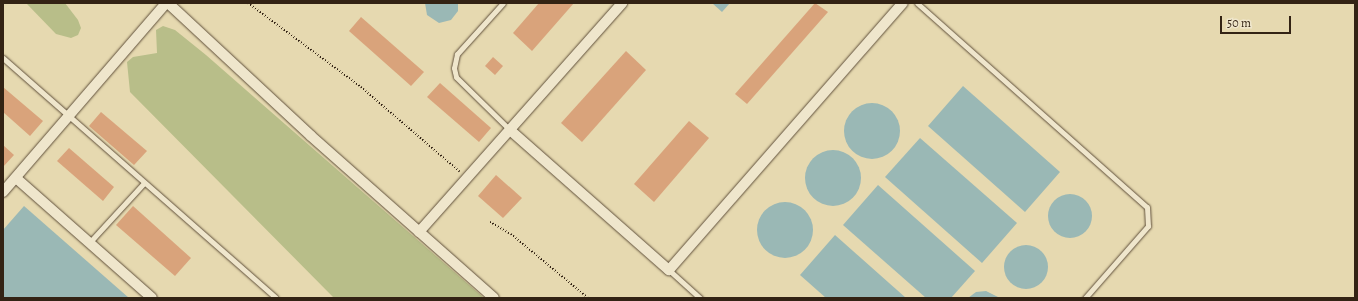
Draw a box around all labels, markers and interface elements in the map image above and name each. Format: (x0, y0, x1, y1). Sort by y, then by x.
scale bar (1222, 8, 1293, 34)
text: 50 m (1227, 15, 1251, 31)

